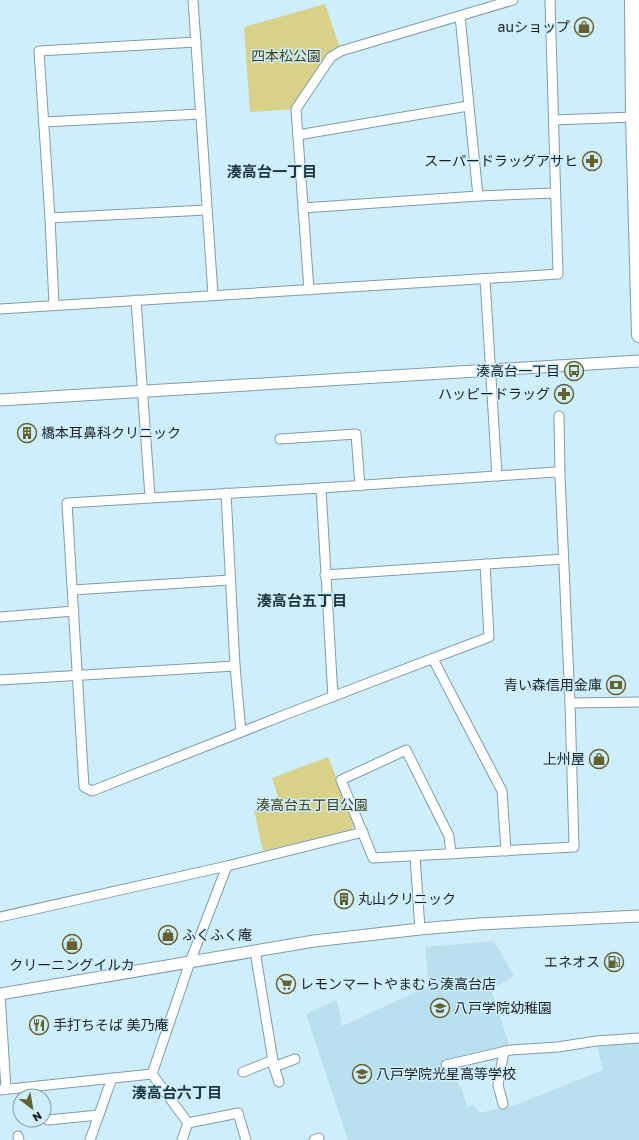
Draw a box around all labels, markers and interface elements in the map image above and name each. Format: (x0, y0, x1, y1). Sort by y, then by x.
shop icon: auショップ (573, 16, 595, 38)
place label: auショップ (498, 18, 570, 35)
park label: 四本松公園 (251, 47, 321, 64)
pharmacy icon: スーパードラッグアサヒ (581, 150, 603, 172)
place label: スーパードラッグアサヒ (424, 152, 578, 169)
district label: 湊高台一丁目 (227, 162, 317, 180)
bus stop icon: 湊高台一丁目 (563, 360, 585, 382)
place label: 湊高台一丁目 (476, 362, 560, 379)
pharmacy icon: ハッピードラッグ (553, 383, 575, 405)
place label: ハッピードラッグ (438, 385, 550, 402)
building icon: 橋本耳鼻科クリニック (16, 422, 38, 444)
place label: 橋本耳鼻科クリニック (41, 424, 181, 441)
district label: 湊高台五丁目 (257, 591, 347, 609)
bank icon: 青い森信用金庫 (605, 674, 627, 696)
place label: 青い森信用金庫 (504, 676, 602, 693)
shop icon: 上州屋 (588, 748, 610, 770)
place label: 上州屋 (543, 750, 585, 767)
park label: 湊高台五丁目公園 (256, 796, 368, 813)
building icon: 丸山クリニック (333, 888, 355, 910)
place label: 丸山クリニック (358, 890, 456, 907)
shop icon: ふくふく庵 (157, 924, 179, 946)
place label: ふくふく庵 (182, 926, 252, 943)
shop icon: クリーニングイルカ (61, 933, 83, 955)
fuel station icon: エネオス (603, 951, 625, 973)
place label: エネオス (544, 953, 600, 970)
place label: クリーニングイルカ (9, 956, 135, 973)
supermarket icon: レモンマートやまむら湊高台店 (275, 973, 297, 995)
place label: レモンマートやまむら湊高台店 (300, 975, 496, 992)
school or university icon: 八戸学院幼稚園 (429, 997, 451, 1019)
place label: 八戸学院幼稚園 (454, 999, 552, 1016)
restaurant icon: 手打ちそば 美乃庵 (28, 1014, 50, 1036)
place label: 手打ちそば 美乃庵 (53, 1016, 169, 1033)
school or university icon: 八戸学院光星高等学校 (351, 1063, 373, 1085)
place label: 八戸学院光星高等学校 (376, 1065, 516, 1082)
district label: 湊高台六丁目 (132, 1083, 222, 1101)
north arrow (12, 1088, 52, 1128)
text: N (30, 1109, 44, 1125)

